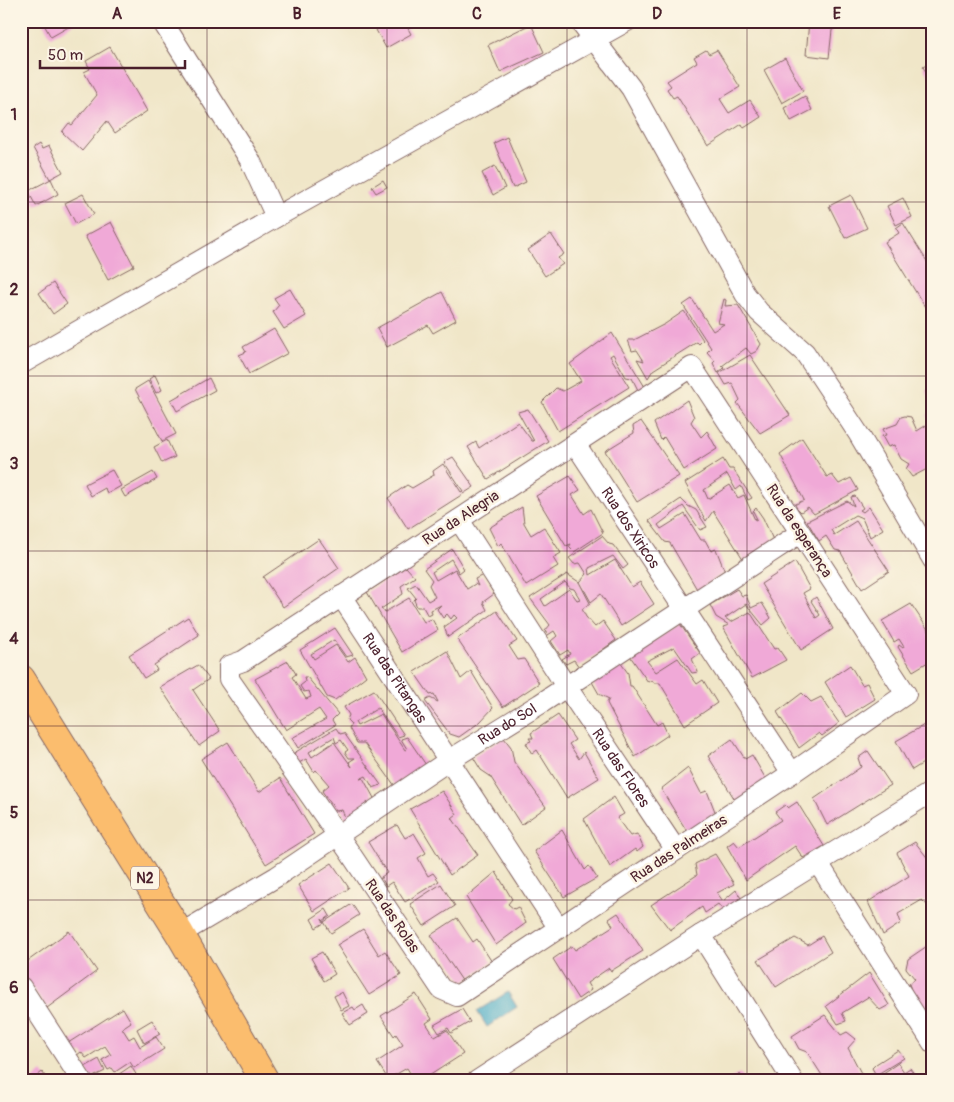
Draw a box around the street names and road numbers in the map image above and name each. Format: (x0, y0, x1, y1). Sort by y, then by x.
street label: Rua da esperança (762, 481, 836, 581)
street label: Rua dos Xiricos (597, 484, 664, 572)
street label: Rua da Alegria (419, 486, 503, 550)
street label: Rua das Pitangas (358, 629, 431, 727)
street label: Rua do Sol (475, 699, 540, 749)
street label: Rua das Flores (588, 725, 654, 811)
street label: Rua das Palmeiras (627, 811, 731, 887)
road number: N2 (131, 866, 159, 890)
street label: Rua das Rolas (360, 876, 424, 957)

